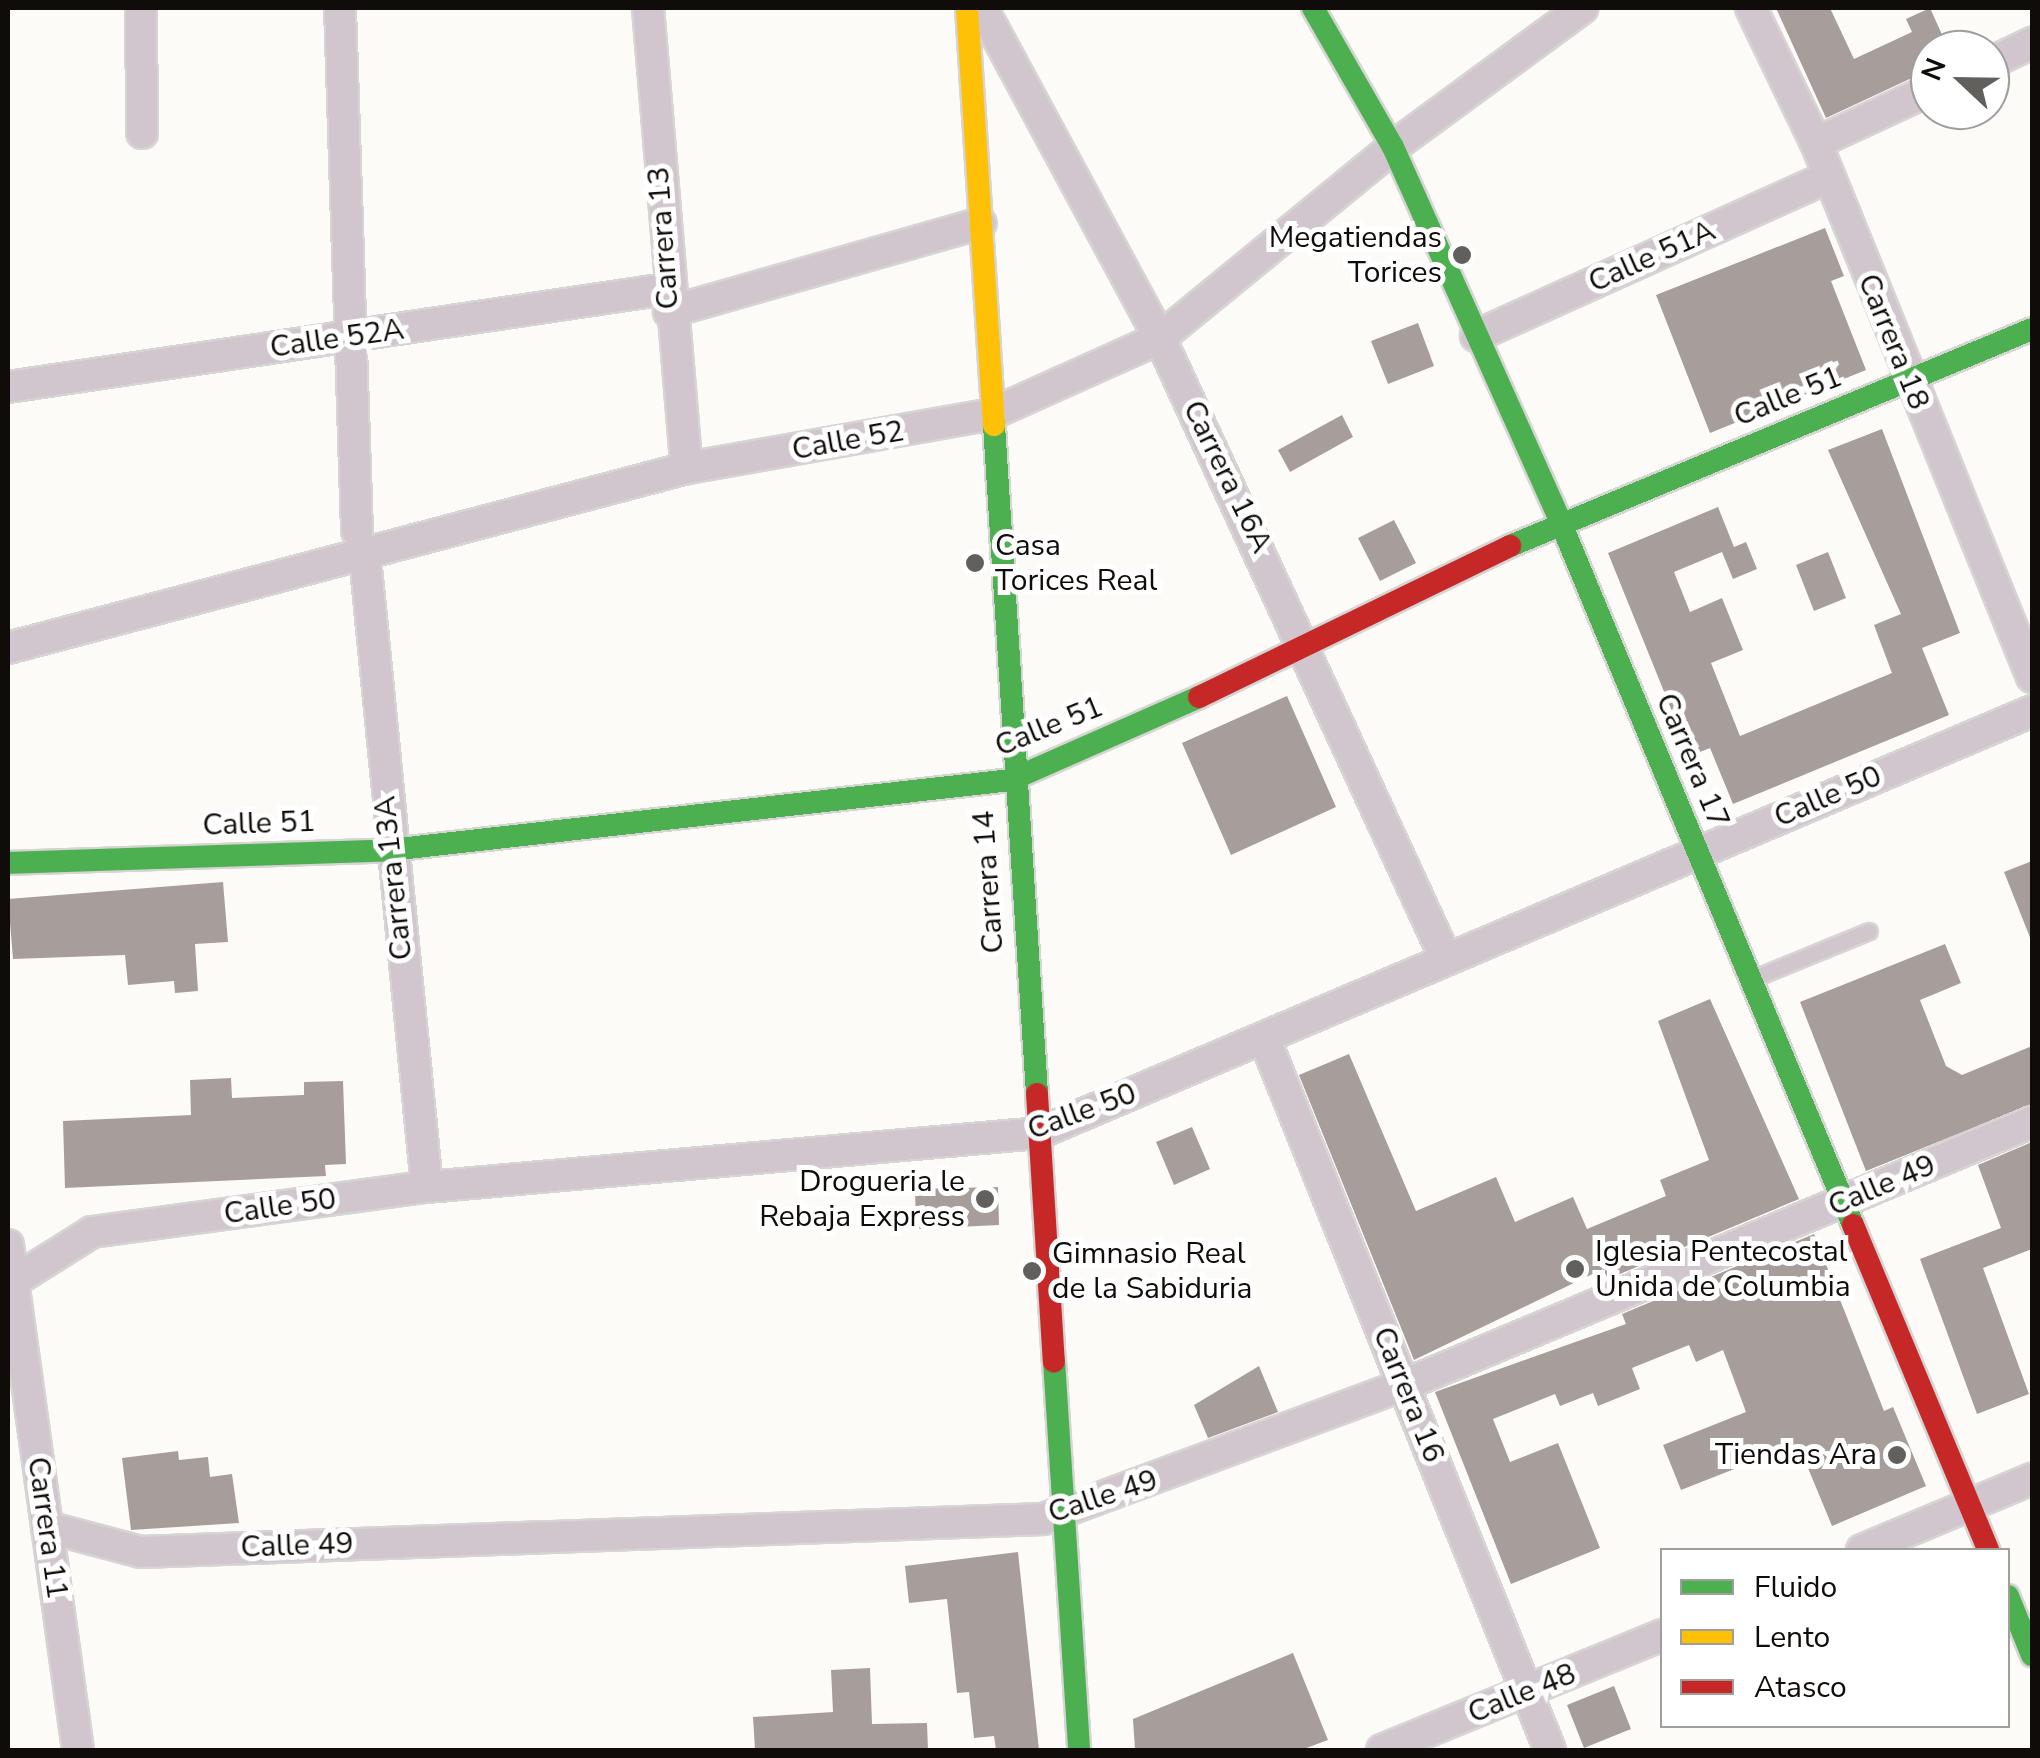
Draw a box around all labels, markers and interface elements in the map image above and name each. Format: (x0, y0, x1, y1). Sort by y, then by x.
north arrow (1910, 30, 2010, 130)
text: N (1912, 53, 1956, 86)
street label: Carrera 13 (641, 165, 687, 311)
street label: Calle 51A (1583, 213, 1721, 301)
place label: Megatiendas Torices (1269, 220, 1442, 290)
marker: Megatiendas Torices (1451, 244, 1473, 266)
street label: Carrera 18 (1850, 269, 1936, 415)
street label: Calle 52A (268, 312, 406, 366)
street label: Calle 51 (1729, 359, 1847, 435)
street label: Carrera 16A (1175, 395, 1279, 559)
street label: Calle 52 (789, 413, 907, 469)
place label: Casa Torices Real (995, 528, 1157, 598)
marker: Casa Torices Real (964, 552, 986, 574)
street label: Carrera 17 (1647, 688, 1737, 834)
street label: Calle 51 (990, 689, 1108, 765)
street label: Calle 50 (1769, 758, 1887, 836)
street label: Carrera 13A (367, 794, 421, 962)
street label: Calle 51 (202, 804, 316, 844)
street label: Carrera 14 (966, 809, 1012, 955)
street label: Calle 50 (1023, 1076, 1141, 1148)
street label: Calle 49 (1823, 1147, 1941, 1225)
place label: Drogueria le Rebaja Express (759, 1164, 965, 1234)
street label: Calle 50 (222, 1181, 338, 1233)
marker: Drogueria le Rebaja Express (974, 1188, 996, 1210)
place label: Iglesia Pentecostal Unida de Columbia (1595, 1234, 1851, 1304)
place label: Gimnasio Real de la Sabiduria (1052, 1236, 1252, 1306)
marker: Iglesia Pentecostal Unida de Columbia (1564, 1258, 1586, 1280)
marker: Gimnasio Real de la Sabiduria (1021, 1260, 1043, 1282)
street label: Carrera 16 (1365, 1322, 1451, 1468)
place label: Tiendas Ara (1715, 1437, 1877, 1473)
marker: Tiendas Ara (1886, 1444, 1908, 1466)
street label: Carrera 11 (19, 1455, 75, 1601)
street label: Calle 49 (1044, 1462, 1162, 1532)
street label: Calle 49 (240, 1526, 354, 1566)
legend (1660, 1548, 2010, 1728)
text: Fluido (1754, 1567, 1837, 1608)
text: Lento (1754, 1617, 1830, 1658)
street label: Calle 48 (1463, 1656, 1581, 1732)
text: Atasco (1754, 1667, 1847, 1708)

